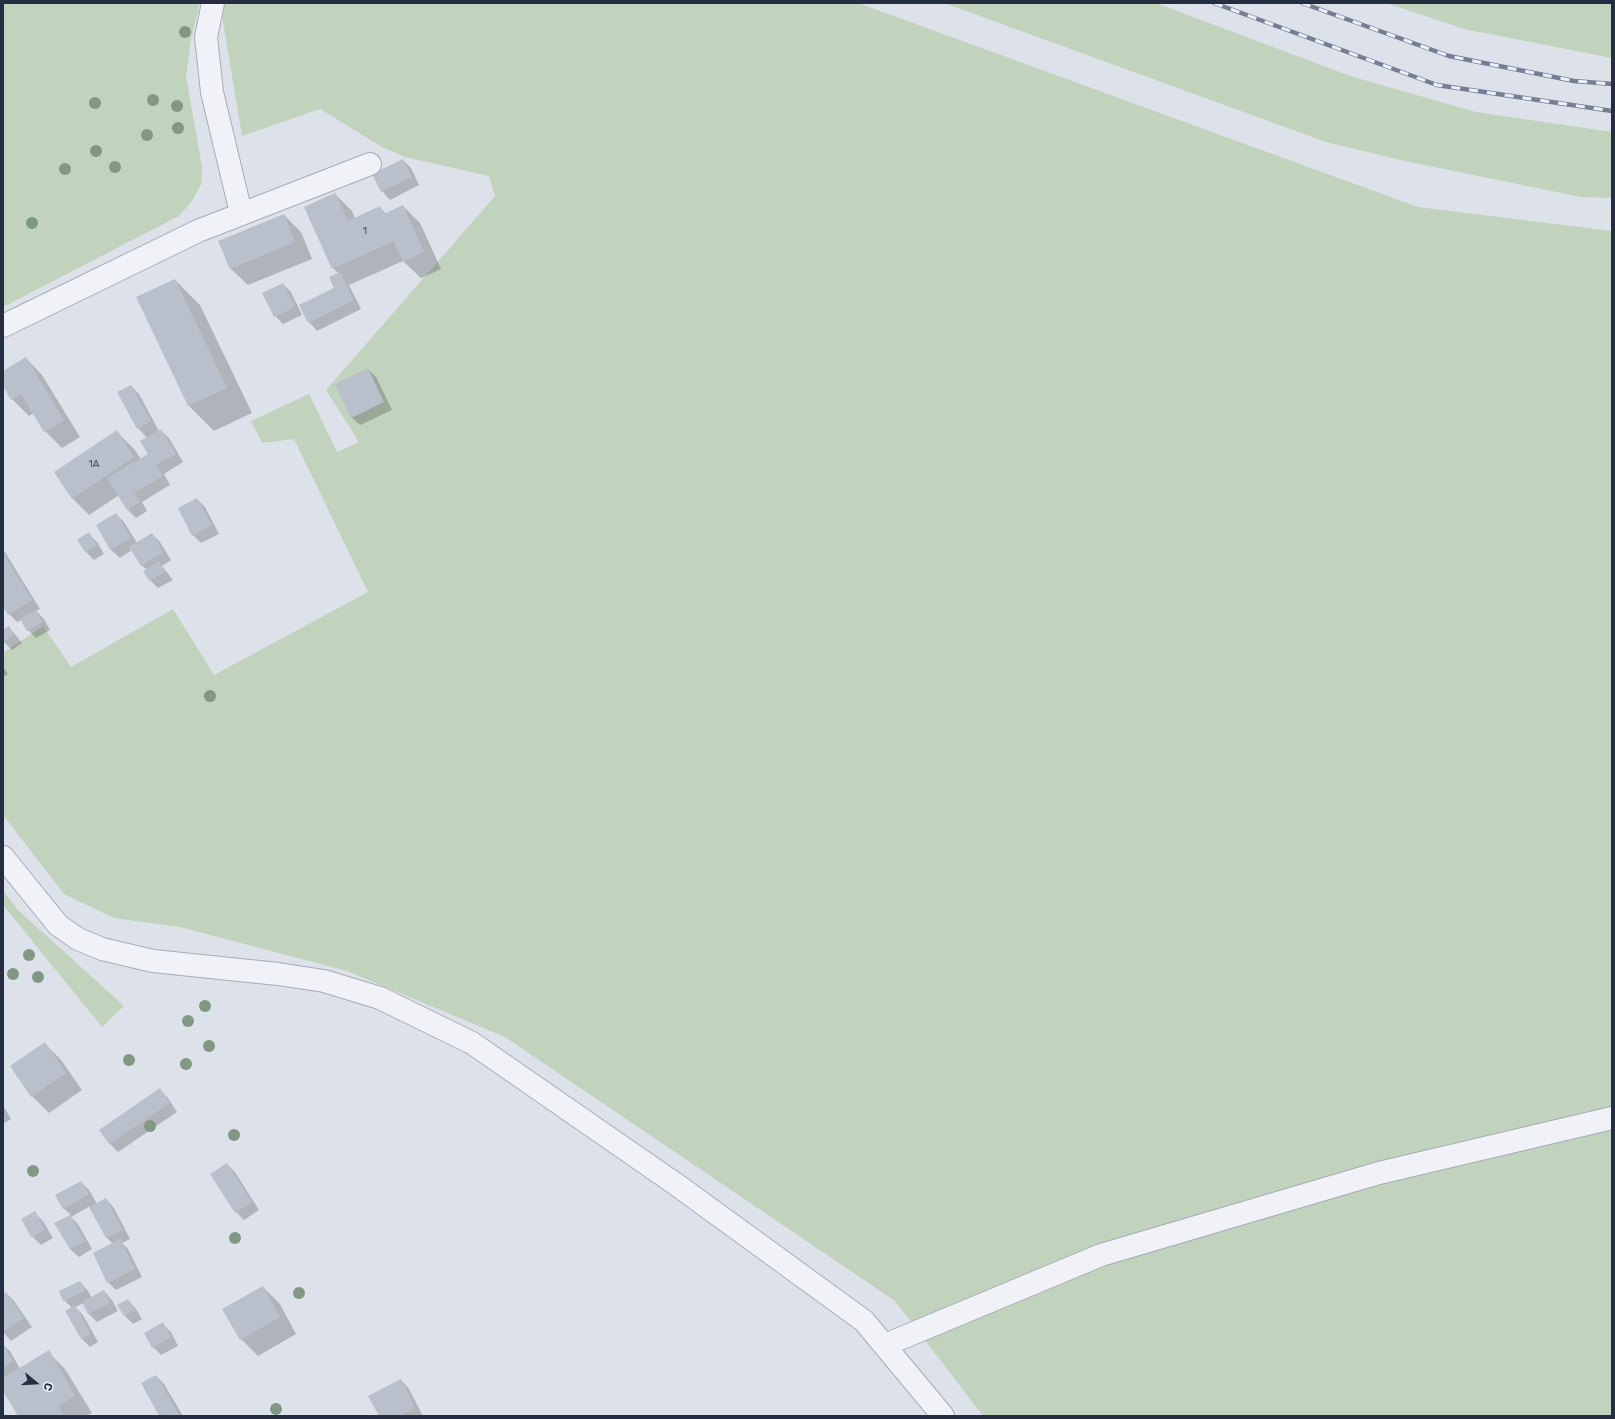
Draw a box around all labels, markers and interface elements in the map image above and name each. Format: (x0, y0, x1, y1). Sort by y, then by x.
house number: 1 (363, 225, 367, 237)
house number: 1А (89, 458, 99, 470)
north arrow (16, 1363, 56, 1403)
text: С (41, 1381, 55, 1393)

